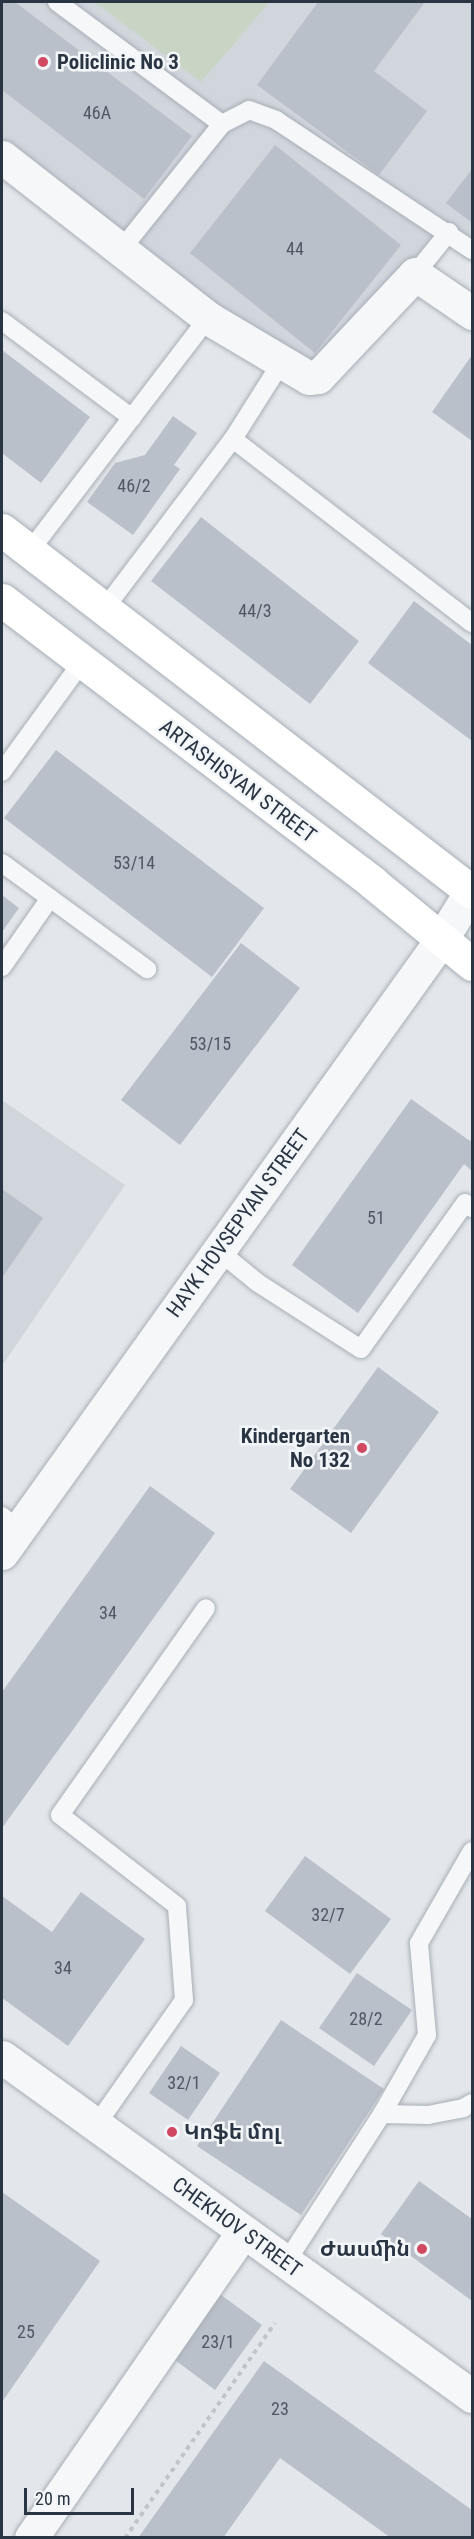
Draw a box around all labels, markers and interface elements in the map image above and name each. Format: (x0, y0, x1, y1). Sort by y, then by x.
place label: Policlinic No 3 (57, 49, 179, 75)
marker: Policlinic No 3 (34, 53, 52, 71)
house number: 46А (83, 102, 111, 124)
house number: 44 (286, 238, 304, 260)
house number: 46/2 (117, 475, 151, 497)
house number: 44/3 (238, 600, 272, 622)
street label: ARTASHISYAN STREET (155, 714, 321, 848)
house number: 53/14 (113, 852, 155, 874)
house number: 53/15 (189, 1033, 231, 1055)
street label: HAYK HOVSEPYAN STREET (161, 1124, 315, 1322)
house number: 51 (367, 1207, 385, 1229)
place label: Kindergarten No 132 (241, 1423, 350, 1473)
marker: Kindergarten No 132 (355, 1441, 369, 1455)
house number: 34 (99, 1602, 117, 1624)
house number: 32/7 (311, 1904, 345, 1926)
house number: 34 (54, 1957, 72, 1979)
house number: 28/2 (349, 2008, 383, 2030)
house number: 32/1 (167, 2072, 201, 2094)
place label: Կոֆե մոլ (184, 2119, 281, 2145)
marker: Կոֆե մոլ (165, 2125, 179, 2139)
street label: CHEKHOV STREET (167, 2172, 307, 2282)
place label: Ժասմին (320, 2236, 410, 2262)
marker: Ժասմին (415, 2242, 429, 2256)
house number: 25 (17, 2321, 35, 2343)
house number: 23/1 (201, 2331, 235, 2353)
house number: 23 (271, 2398, 289, 2420)
scale bar (27, 2476, 136, 2514)
text: 20 m (35, 2488, 70, 2509)

